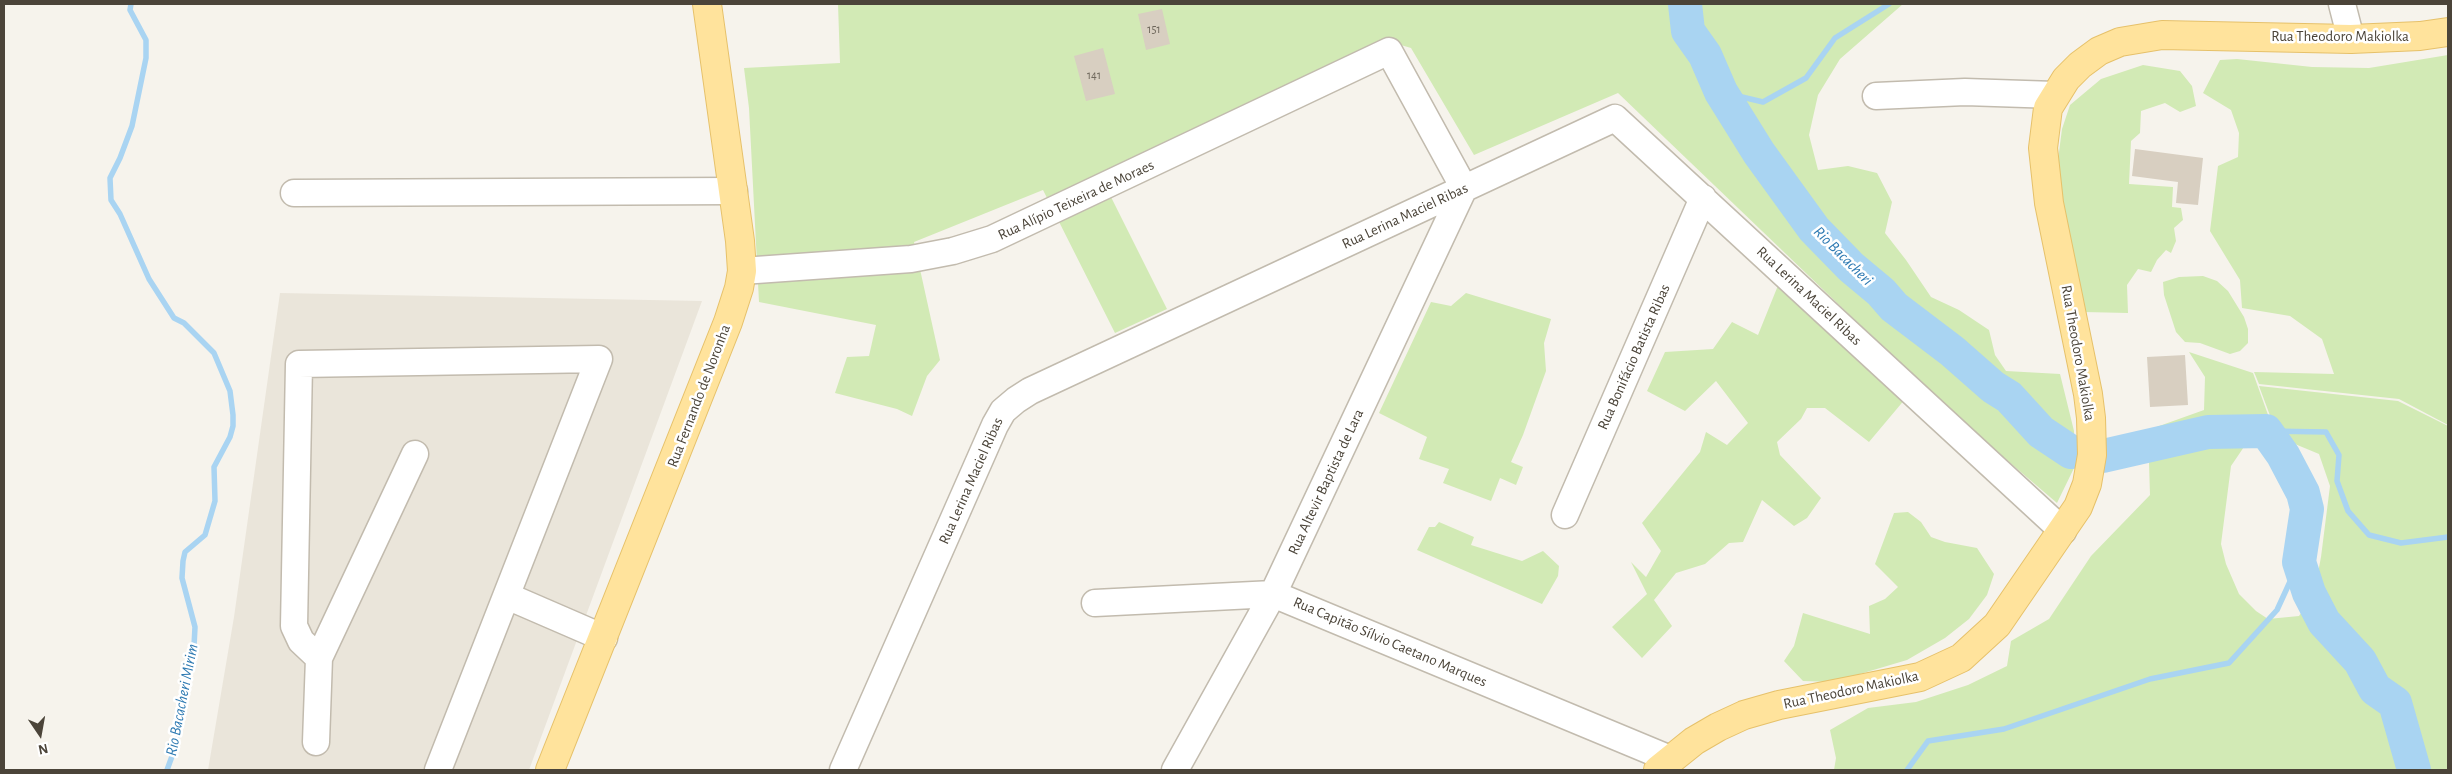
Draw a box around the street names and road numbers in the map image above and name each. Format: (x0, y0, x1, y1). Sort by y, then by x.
street label: Rua Theodoro Makiolka (2271, 27, 2409, 45)
street label: Rua Alípio Teixeira de Moraes (995, 156, 1157, 244)
street label: Rua Lerina Maciel Ribas (1339, 179, 1471, 253)
street label: Rua Lerina Maciel Ribas (1753, 243, 1865, 349)
street label: Rua Bonifácio Batista Ribas (1594, 281, 1674, 433)
street label: Rua Theodoro Makiolka (2057, 284, 2099, 422)
street label: Rua Fernando de Noronha (663, 322, 735, 470)
street label: Rua Altevir Baptista de Lara (1284, 406, 1368, 558)
street label: Rua Lerina Maciel Ribas (935, 415, 1007, 547)
street label: Rua Capitão Sílvio Caetano Marques (1290, 593, 1490, 691)
street label: Rua Theodoro Makiolka (1782, 667, 1920, 713)

